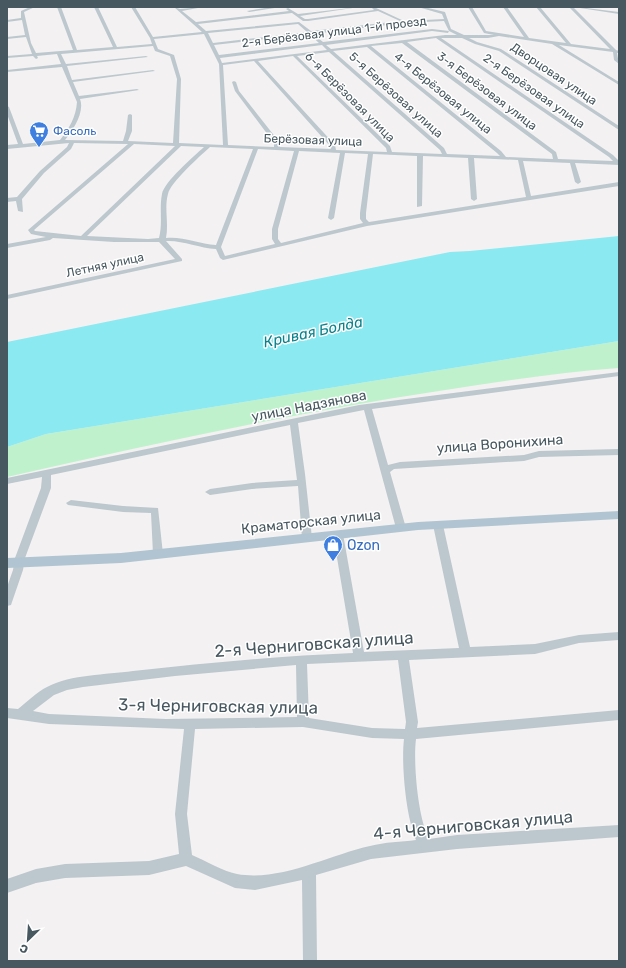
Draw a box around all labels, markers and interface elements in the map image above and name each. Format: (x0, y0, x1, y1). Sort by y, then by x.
street label: 2-я Берёзовая улица 1-й проезд (241, 14, 427, 50)
street label: Дворцовая улица (508, 40, 600, 108)
street label: 6-я Берёзовая улица (302, 49, 398, 145)
street label: 5-я Берёзовая улица (346, 49, 446, 141)
street label: 4-я Берёзовая улица (391, 49, 495, 137)
street label: 3-я Берёзовая улица (434, 49, 540, 133)
street label: 2-я Берёзовая улица (481, 51, 587, 131)
supermarket icon: Фасоль (28, 120, 50, 148)
place label: Фасоль (53, 124, 96, 138)
street label: Берёзовая улица (263, 131, 363, 149)
street label: Летняя улица (65, 250, 145, 280)
water label: Кривая Болда (262, 313, 365, 351)
street label: улица Надзянова (250, 387, 368, 425)
street label: улица Воронихина (436, 431, 564, 457)
street label: Краматорская улица (240, 506, 382, 538)
shop icon: Ozon (322, 534, 344, 562)
place label: Ozon (347, 537, 380, 554)
street label: 2-я Черниговская улица (214, 627, 414, 661)
street label: 3-я Черниговская улица (118, 694, 318, 718)
street label: 4-я Черниговская улица (372, 806, 574, 844)
north arrow (8, 920, 48, 960)
text: С (17, 941, 30, 956)

